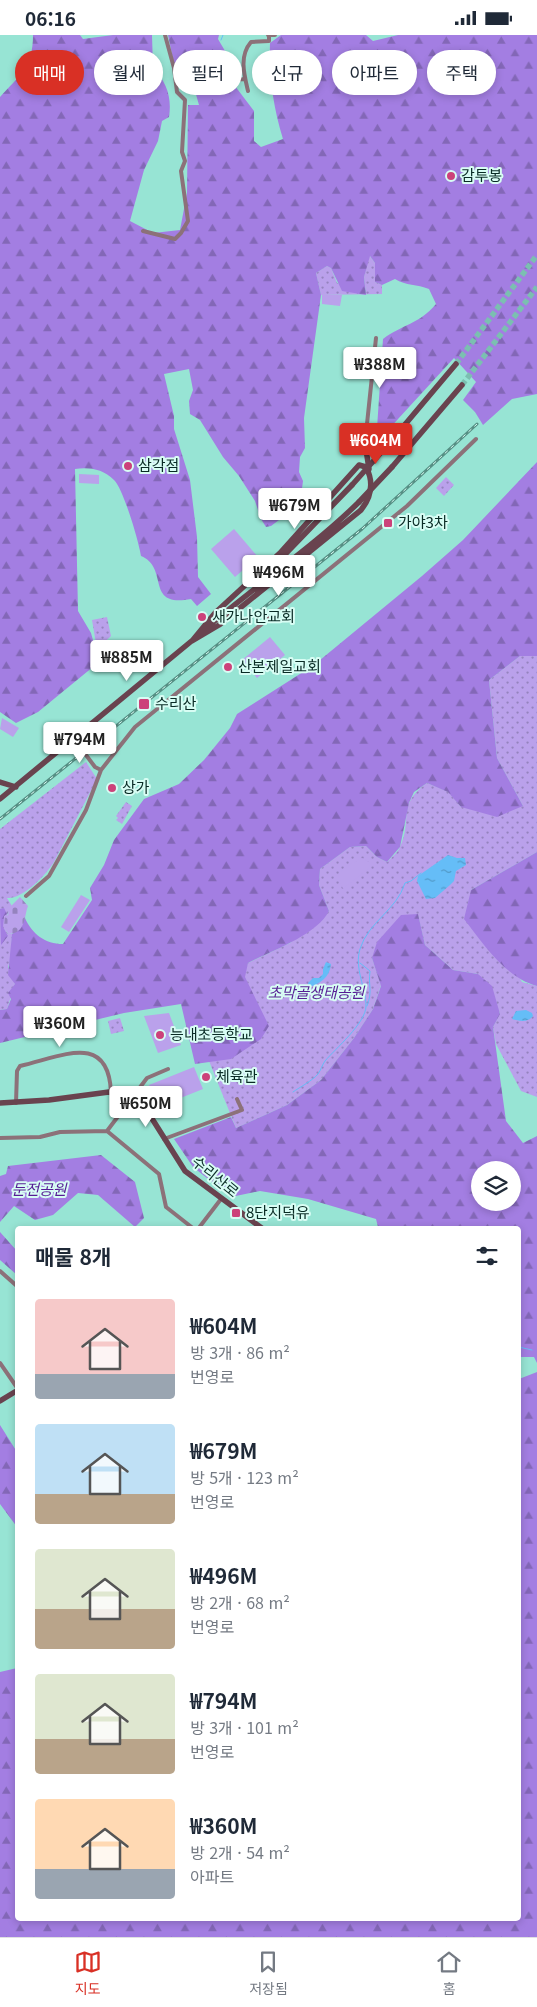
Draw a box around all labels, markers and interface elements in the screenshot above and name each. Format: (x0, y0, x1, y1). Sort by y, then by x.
text: 06:16 (25, 4, 76, 31)
chip: 매매 (15, 50, 84, 95)
chip: 월세 (94, 50, 163, 95)
chip: 필터 (173, 50, 242, 95)
chip: 신규 (252, 50, 322, 95)
chip: 아파트 (332, 50, 417, 95)
chip: 주택 (427, 50, 496, 95)
place label: 감투봉 (461, 164, 502, 185)
marker: 감투봉 (445, 170, 457, 182)
pin: ₩388M (345, 347, 415, 389)
text: ₩388M (354, 351, 406, 375)
pin: ₩604M (341, 423, 411, 465)
text: ₩604M (350, 427, 402, 451)
place label: 삼각점 (138, 454, 179, 475)
marker: 삼각점 (122, 460, 134, 472)
pin: ₩679M (260, 487, 330, 530)
text: ₩679M (269, 492, 321, 516)
place label: 가야3차 (398, 511, 448, 532)
marker: 가야3차 (382, 517, 394, 529)
pin: ₩496M (244, 555, 314, 597)
text: ₩496M (253, 559, 305, 583)
place label: 새가나안교회 (212, 605, 295, 626)
marker: 새가나안교회 (196, 611, 208, 623)
pin: ₩885M (92, 639, 162, 682)
text: ₩885M (101, 644, 153, 668)
place label: 산본제일교회 (238, 655, 321, 676)
marker: 산본제일교회 (222, 661, 234, 673)
place label: 수리산 (155, 692, 197, 713)
marker: 수리산 (137, 697, 151, 711)
pin: ₩794M (45, 721, 115, 764)
text: ₩794M (54, 726, 106, 750)
place label: 상가 (122, 776, 150, 797)
marker: 상가 (106, 782, 118, 794)
park label: 초막골생태공원 (268, 981, 365, 1002)
pin: ₩360M (25, 1005, 95, 1048)
text: ₩360M (34, 1010, 86, 1034)
place label: 능내초등학교 (170, 1023, 253, 1044)
marker: 능내초등학교 (154, 1029, 166, 1041)
place label: 체육관 (216, 1065, 258, 1086)
marker: 체육관 (200, 1071, 212, 1083)
pin: ₩650M (111, 1085, 181, 1128)
text: ₩650M (120, 1090, 172, 1114)
street label: 수리산로 (188, 1150, 244, 1201)
map controls (471, 1161, 521, 1211)
button: layers (471, 1161, 521, 1211)
park label: 둔전공원 (11, 1178, 68, 1199)
place label: 8단지덕유 (246, 1201, 310, 1222)
marker: 8단지덕유 (230, 1207, 242, 1219)
text: 매물 8개 (35, 1241, 111, 1271)
icon: filters (473, 1242, 501, 1270)
text: ₩604M (190, 1310, 257, 1340)
icon: home (75, 1319, 135, 1379)
text: 방 3개 · 86 m² (190, 1340, 290, 1364)
text: 번영로 (190, 1364, 234, 1388)
text: ₩679M (190, 1435, 257, 1465)
icon: home (75, 1444, 135, 1504)
text: 방 5개 · 123 m² (190, 1465, 299, 1489)
text: 번영로 (190, 1489, 234, 1513)
text: ₩496M (190, 1560, 257, 1590)
icon: home (75, 1569, 135, 1629)
text: 방 2개 · 68 m² (190, 1590, 290, 1614)
text: 번영로 (190, 1614, 234, 1638)
text: ₩794M (190, 1685, 257, 1715)
icon: home (75, 1694, 135, 1754)
text: 방 3개 · 101 m² (190, 1715, 299, 1739)
text: 번영로 (190, 1739, 234, 1763)
text: ₩360M (190, 1810, 257, 1840)
icon: home (75, 1819, 135, 1879)
text: 방 2개 · 54 m² (190, 1840, 290, 1864)
text: 아파트 (190, 1864, 234, 1888)
tab: 지도 (74, 1948, 102, 1998)
tab: 저장됨 (249, 1948, 288, 1998)
tab: 홈 (435, 1948, 463, 1998)

